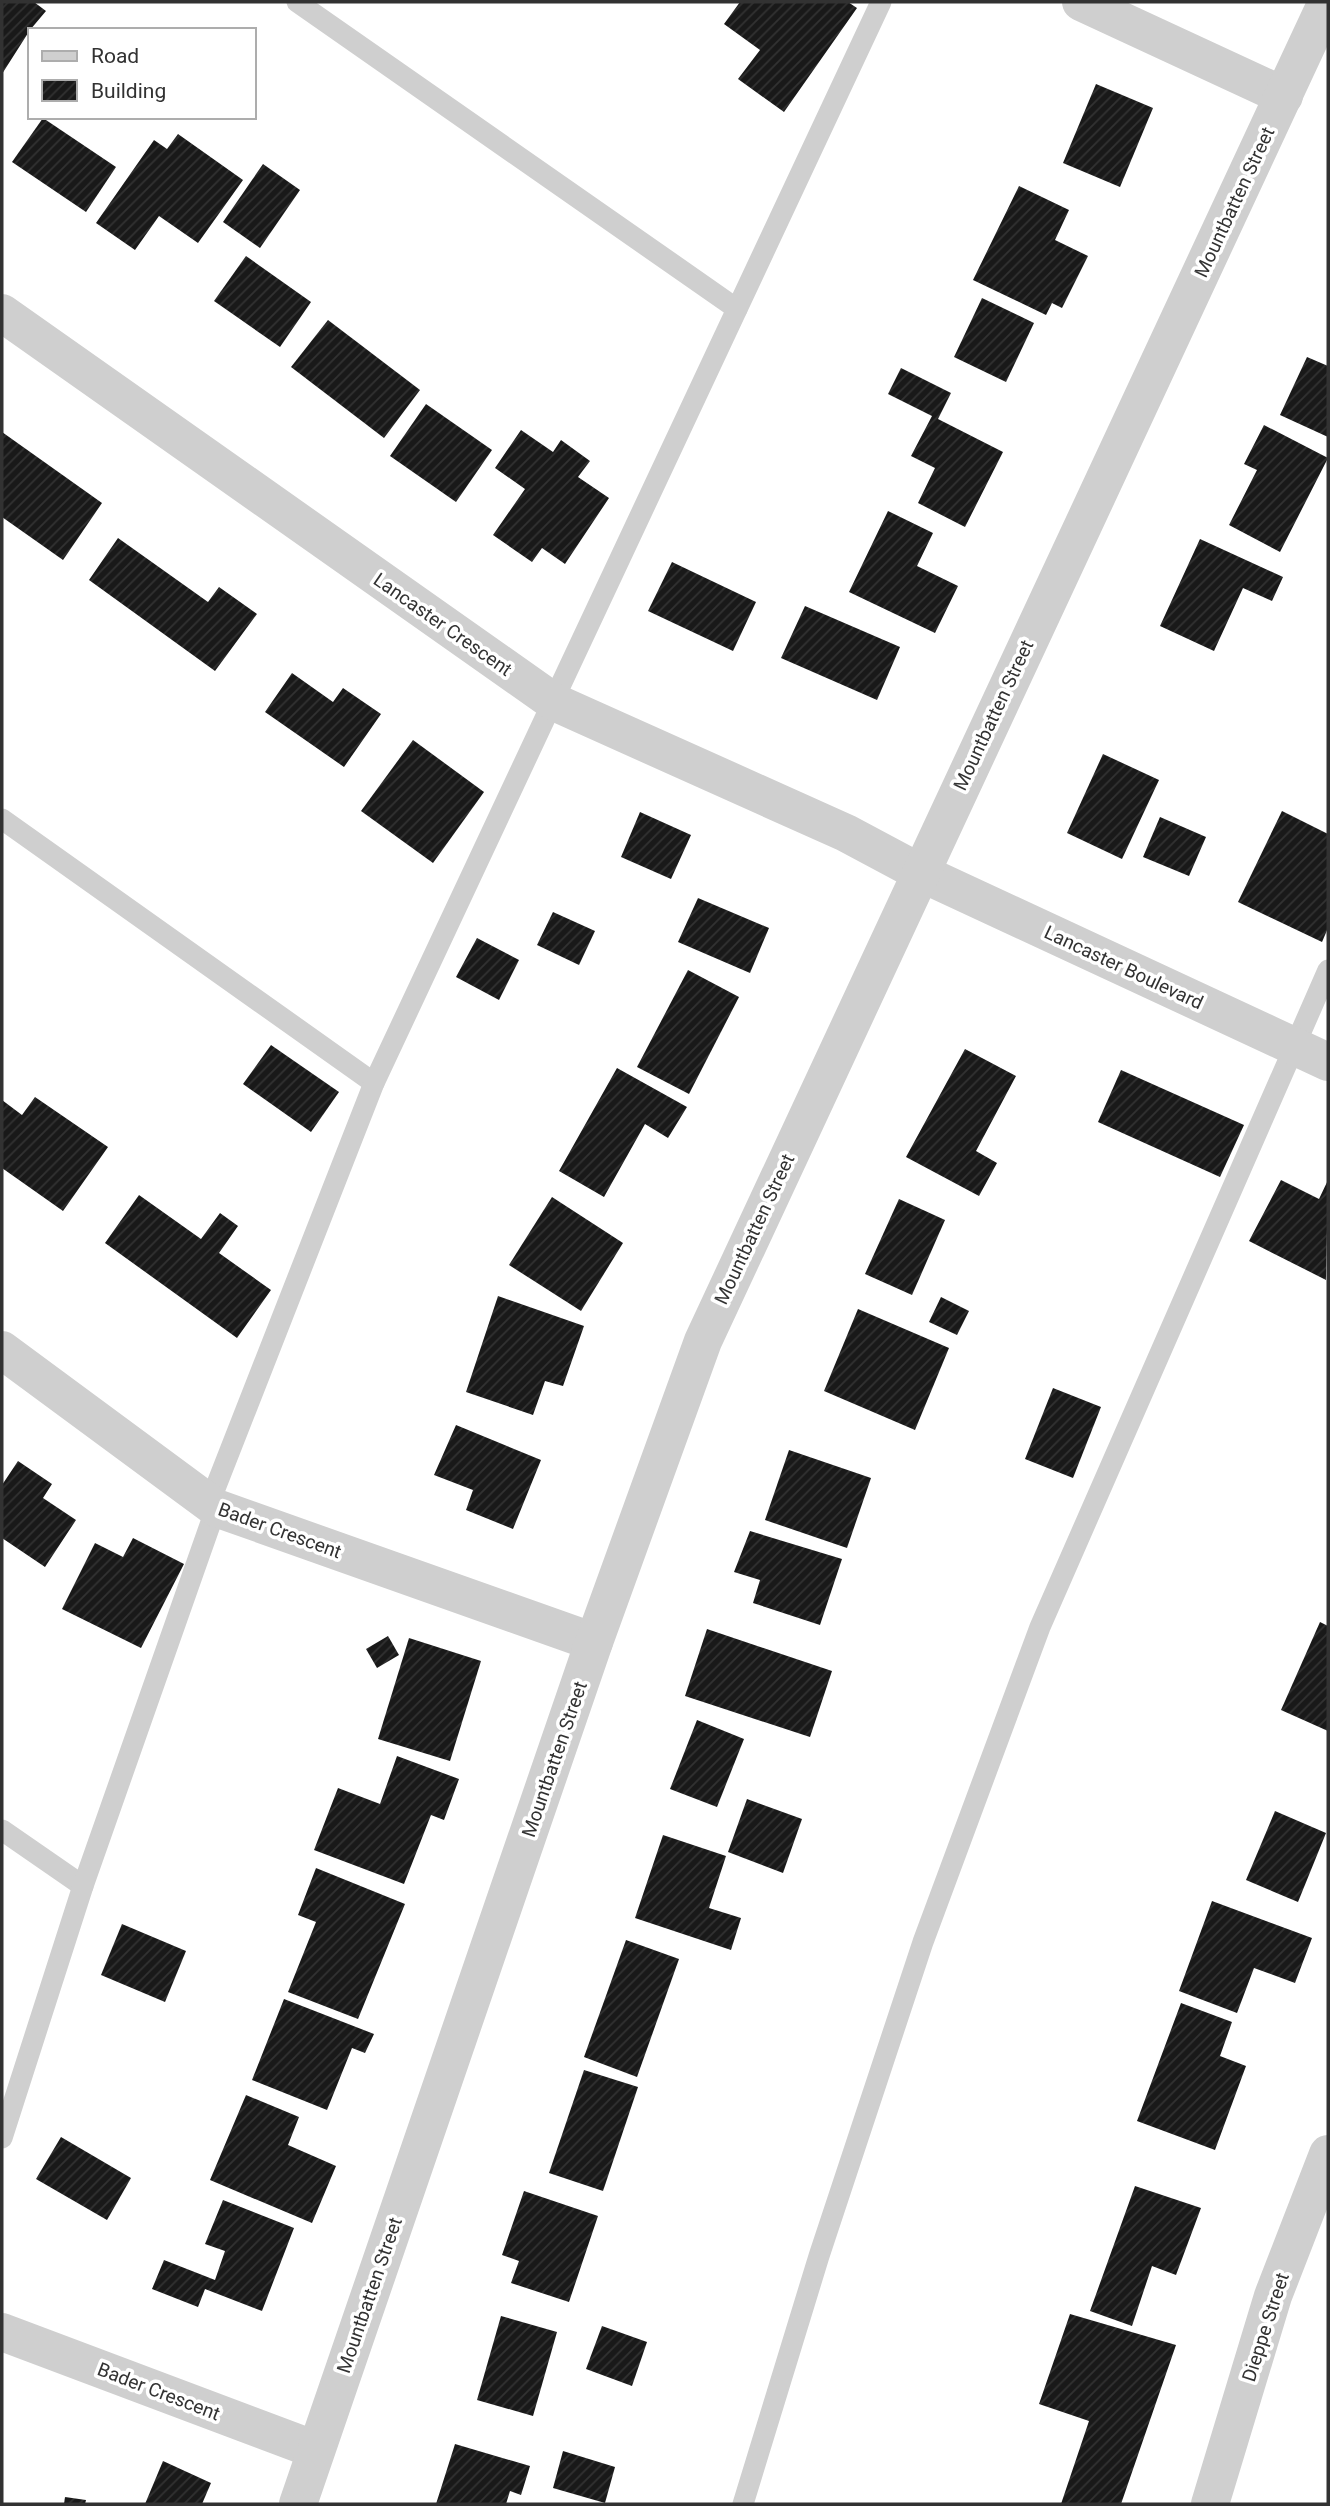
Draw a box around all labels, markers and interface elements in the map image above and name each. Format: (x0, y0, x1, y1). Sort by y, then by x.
legend (28, 28, 256, 119)
text: Road (91, 44, 139, 68)
text: Building (91, 79, 166, 103)
street label: Mountbatten Street (1189, 123, 1279, 281)
street label: Lancaster Crescent (369, 568, 516, 681)
street label: Mountbatten Street (948, 636, 1038, 794)
street label: Lancaster Boulevard (1041, 921, 1207, 1014)
street label: Mountbatten Street (709, 1150, 799, 1308)
street label: Bader Crescent (215, 1498, 345, 1563)
street label: Mountbatten Street (517, 1678, 592, 1840)
street label: Mountbatten Street (332, 2214, 407, 2376)
street label: Dieppe Street (1237, 2270, 1294, 2385)
street label: Bader Crescent (94, 2358, 223, 2425)

